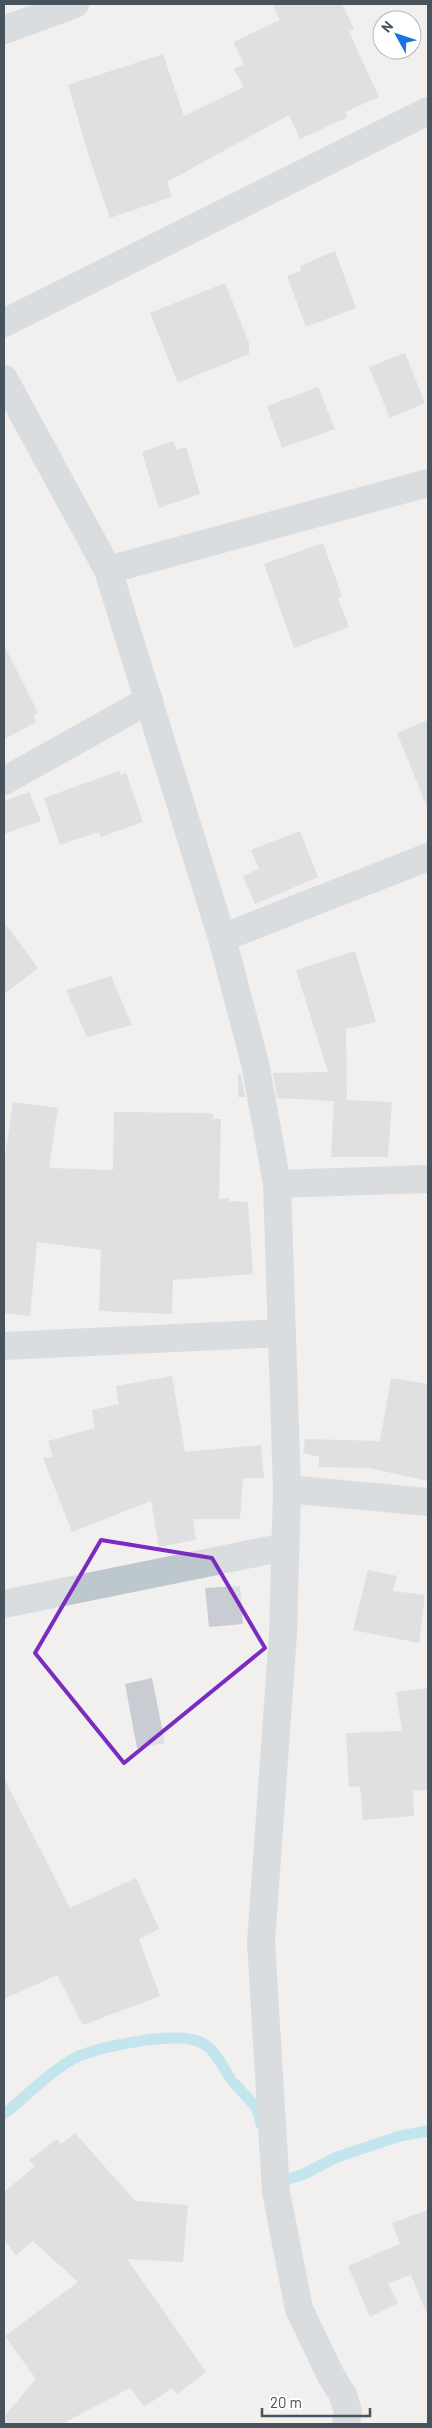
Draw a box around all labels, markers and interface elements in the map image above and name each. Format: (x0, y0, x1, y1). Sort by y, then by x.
north arrow (372, 10, 422, 60)
text: N (377, 17, 396, 35)
scale bar (262, 2386, 370, 2418)
text: 20 m (270, 2393, 302, 2411)

